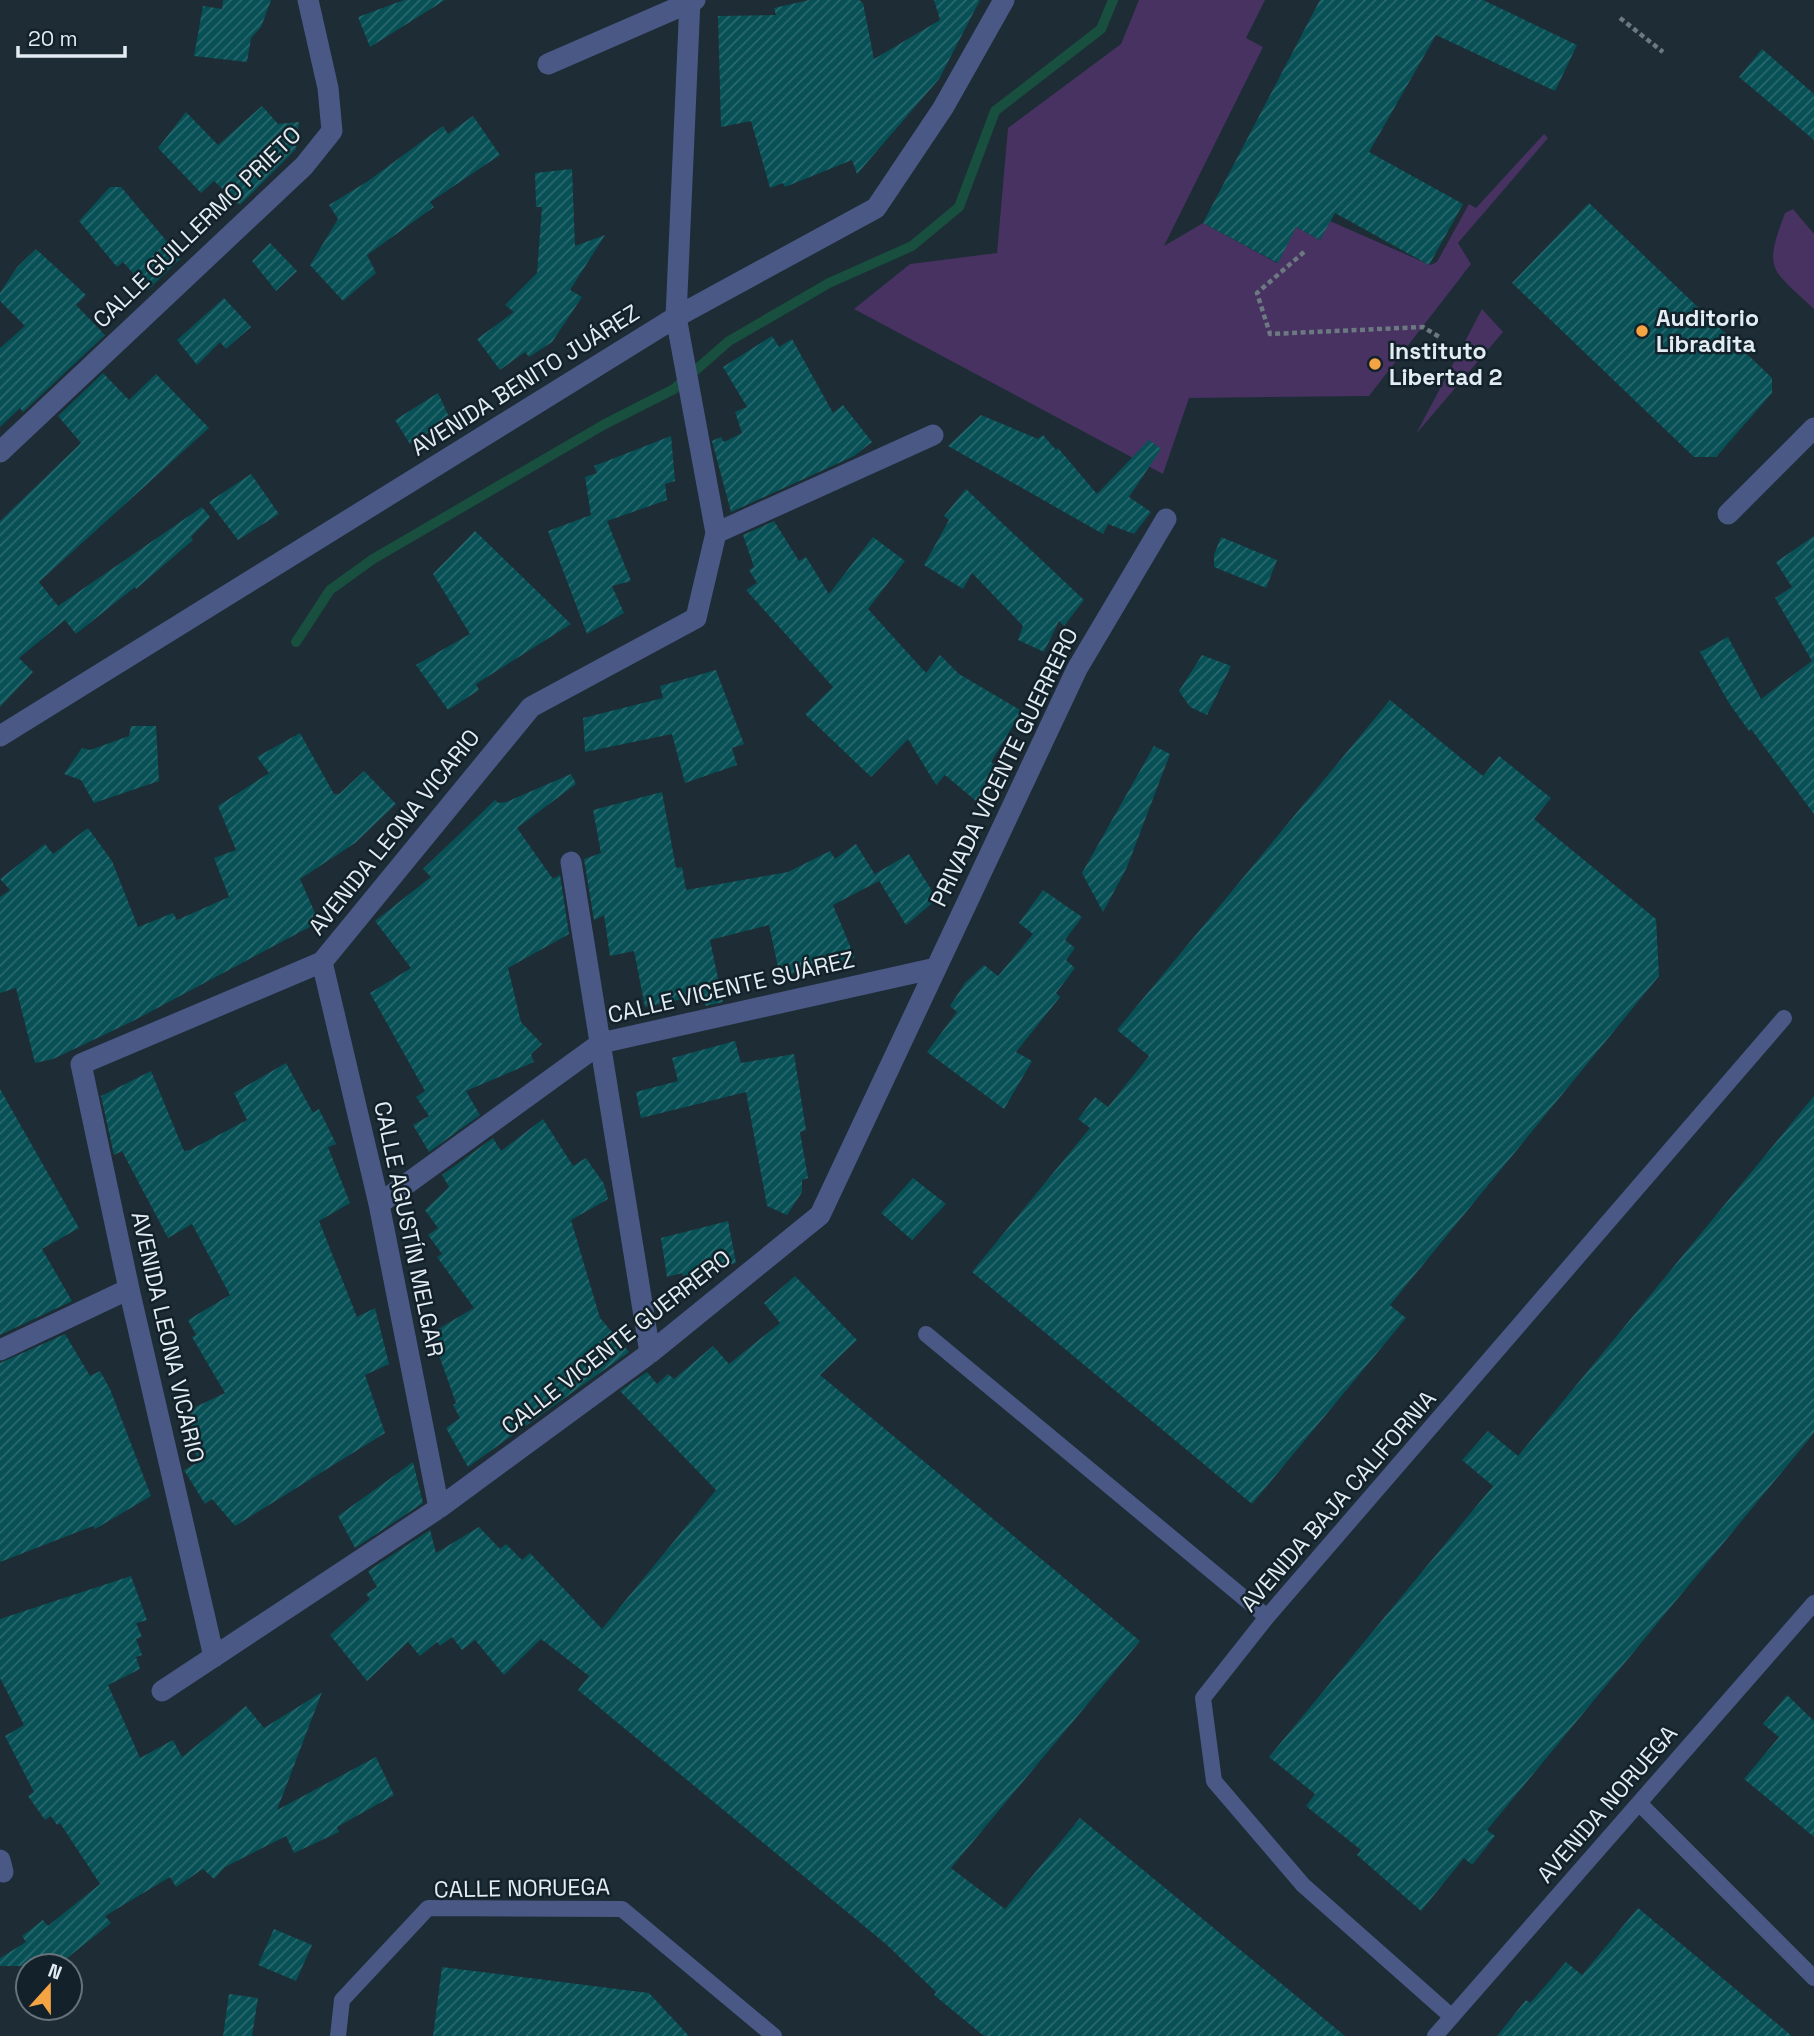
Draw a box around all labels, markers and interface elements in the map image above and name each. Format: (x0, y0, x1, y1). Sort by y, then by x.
scale bar (18, 14, 124, 58)
text: 20 m (28, 25, 78, 52)
street label: CALLE GUILLERMO PRIETO (87, 120, 307, 334)
street label: AVENIDA BENITO JUÁREZ (405, 297, 645, 463)
place label: Auditorio Libradita (1656, 303, 1759, 359)
marker: Auditorio Libradita (1634, 323, 1650, 339)
place label: Instituto Libertad 2 (1389, 336, 1502, 392)
marker: Instituto Libertad 2 (1367, 356, 1383, 372)
street label: PRIVADA VICENTE GUERRERO (923, 623, 1085, 911)
street label: AVENIDA LEONA VICARIO (302, 723, 486, 941)
street label: CALLE VICENTE SUÁREZ (605, 944, 857, 1030)
street label: CALLE AGUSTÍN MELGAR (367, 1099, 451, 1359)
street label: AVENIDA LEONA VICARIO (124, 1208, 212, 1466)
street label: CALLE VICENTE GUERRERO (495, 1243, 737, 1441)
street label: AVENIDA BAJA CALIFORNIA (1234, 1384, 1442, 1618)
street label: AVENIDA NORUEGA (1530, 1719, 1684, 1889)
street label: CALLE NORUEGA (434, 1871, 610, 1905)
north arrow (14, 1952, 84, 2022)
text: N (44, 1958, 65, 1986)

